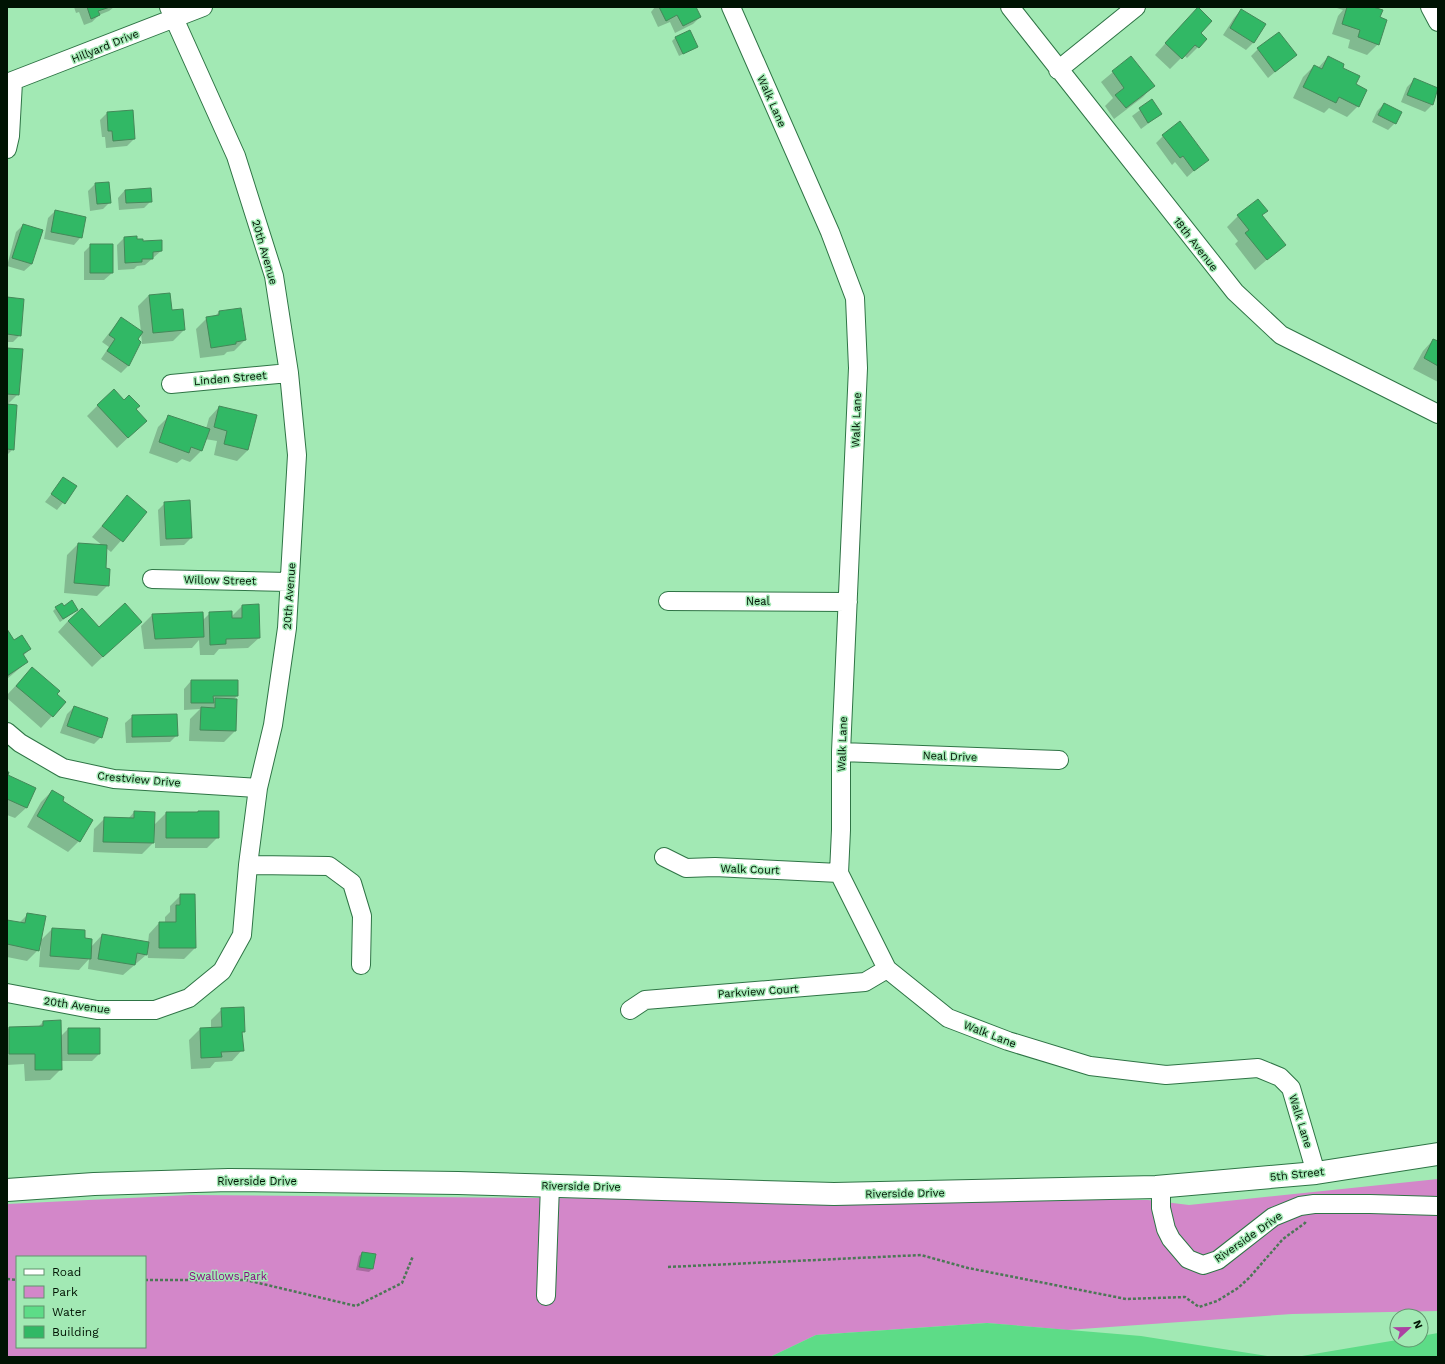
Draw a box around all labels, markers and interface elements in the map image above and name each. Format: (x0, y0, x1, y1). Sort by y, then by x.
street label: Hillyard Drive (70, 27, 141, 66)
street label: Walk Lane (754, 73, 789, 129)
street label: 18th Avenue (1171, 215, 1221, 274)
street label: 20th Avenue (249, 218, 280, 286)
street label: Linden Street (193, 369, 267, 388)
street label: Walk Lane (849, 392, 864, 448)
street label: 20th Avenue (281, 562, 298, 630)
street label: Willow Street (184, 573, 257, 588)
street label: Neal (746, 595, 771, 608)
street label: Walk Lane (835, 716, 850, 772)
street label: Neal Drive (922, 749, 978, 764)
street label: Crestview Drive (97, 769, 181, 790)
street label: Walk Court (720, 862, 780, 877)
street label: Parkview Court (717, 982, 799, 1001)
street label: 20th Avenue (43, 994, 111, 1017)
street label: Walk Lane (962, 1018, 1018, 1050)
street label: Walk Lane (1286, 1093, 1315, 1150)
street label: 5th Street (1269, 1165, 1325, 1184)
street label: Riverside Drive (217, 1175, 297, 1188)
street label: Riverside Drive (541, 1179, 621, 1194)
street label: Riverside Drive (865, 1186, 945, 1201)
street label: Riverside Drive (1212, 1209, 1285, 1266)
legend (16, 1256, 146, 1348)
text: Road (52, 1265, 81, 1279)
park label: Swallows Park (189, 1270, 267, 1283)
text: Park (52, 1285, 78, 1299)
text: Water (52, 1305, 87, 1319)
north arrow (1389, 1308, 1429, 1348)
text: N (1410, 1318, 1425, 1331)
text: Building (52, 1325, 99, 1339)

